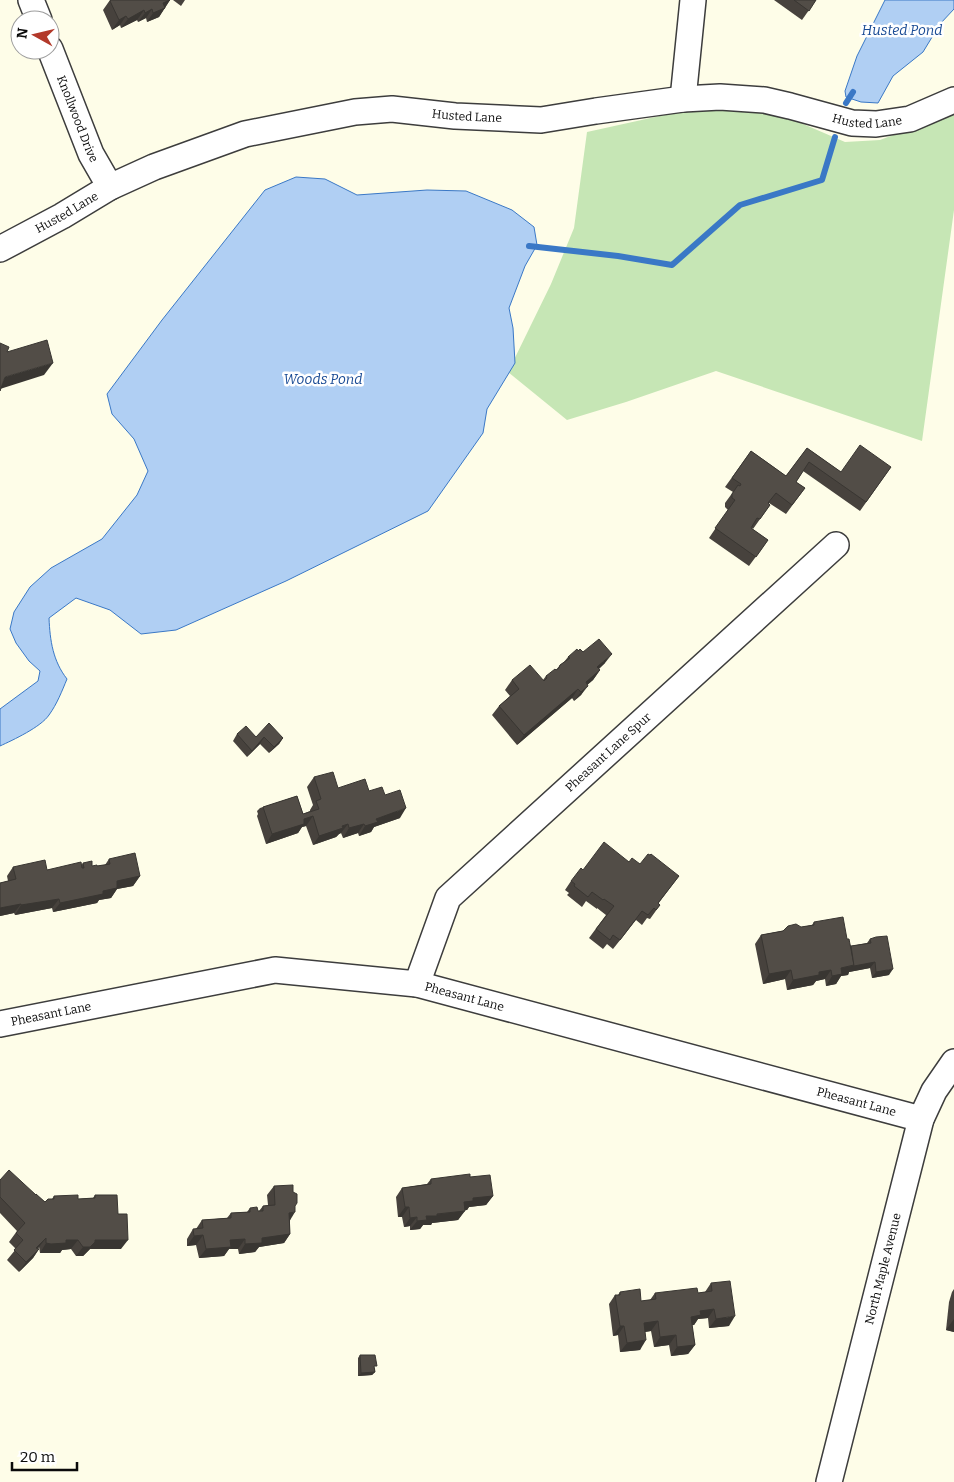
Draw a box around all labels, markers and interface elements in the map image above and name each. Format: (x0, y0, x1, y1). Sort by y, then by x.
north arrow (10, 10, 60, 60)
water label: Husted Pond (862, 22, 942, 39)
text: N (13, 27, 32, 40)
street label: Knollwood Drive (54, 74, 101, 165)
street label: Husted Lane (431, 106, 502, 125)
street label: Husted Lane (831, 111, 903, 131)
street label: Husted Lane (33, 189, 101, 236)
water label: Woods Pond (284, 371, 362, 388)
street label: Pheasant Lane Spur (563, 709, 654, 795)
street label: Pheasant Lane (423, 979, 506, 1014)
street label: Pheasant Lane (10, 999, 92, 1029)
street label: Pheasant Lane (815, 1084, 898, 1119)
street label: North Maple Avenue (862, 1211, 904, 1326)
scale bar (12, 1440, 78, 1472)
text: 20 m (20, 1448, 56, 1466)

